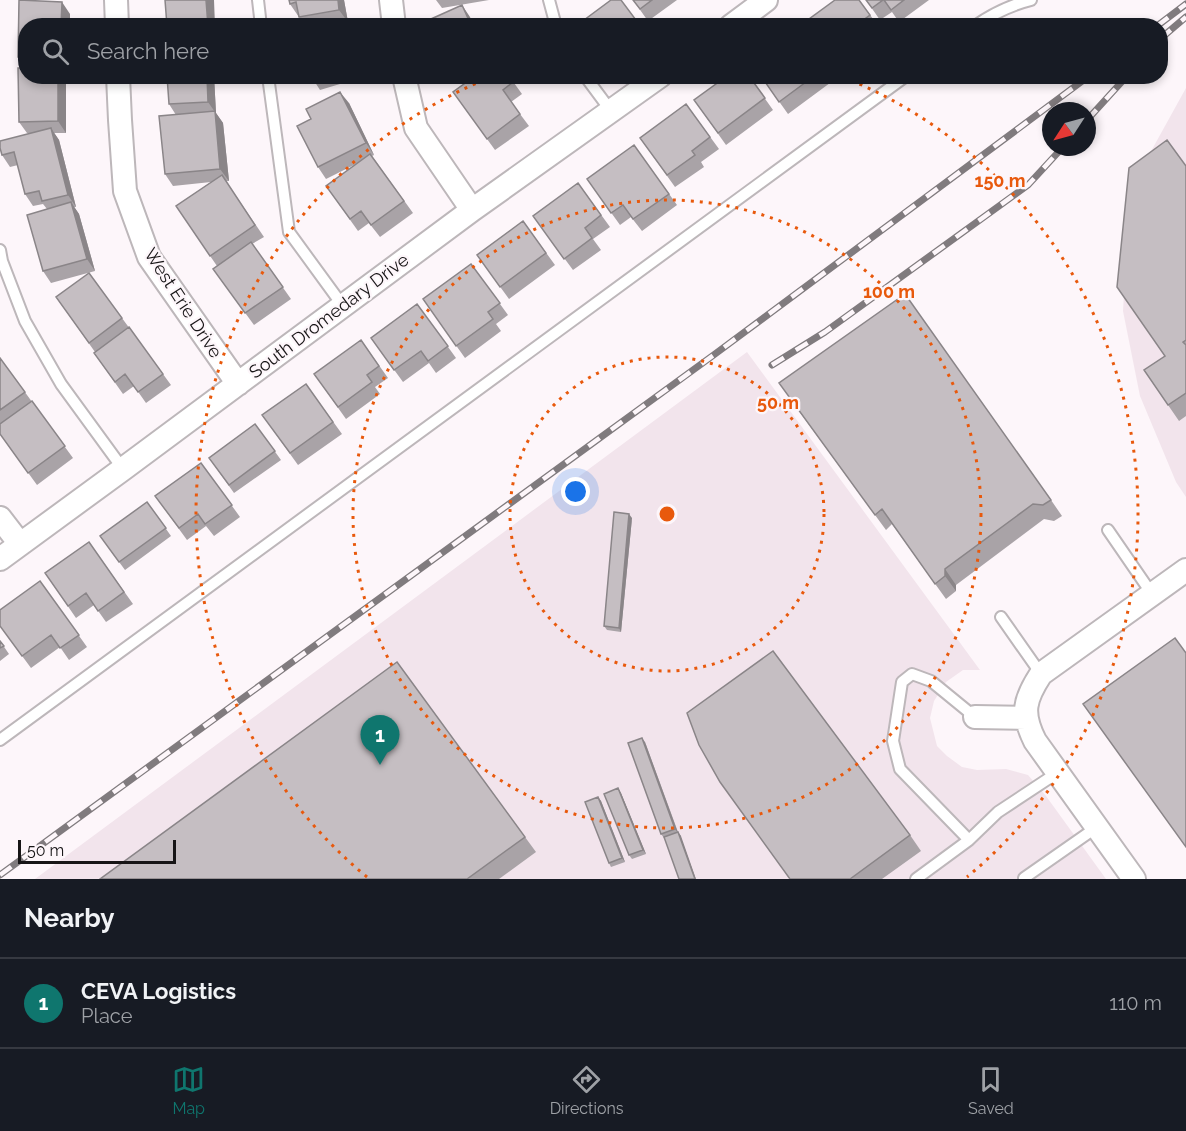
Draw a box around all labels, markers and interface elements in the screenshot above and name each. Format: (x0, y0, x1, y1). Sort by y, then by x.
search box (18, 18, 1168, 84)
icon: search (39, 35, 72, 68)
text: Search here (87, 38, 209, 64)
north arrow (1042, 102, 1096, 156)
text: 150 m (975, 170, 1026, 191)
street label: West Erie Drive (140, 244, 227, 362)
street label: South Dromedary Drive (245, 248, 413, 382)
text: 100 m (863, 281, 915, 302)
text: 50 m (757, 392, 799, 413)
your location (561, 477, 590, 506)
centre of rings (657, 504, 677, 524)
pin: 1 (360, 716, 400, 765)
scale bar (18, 837, 176, 864)
text: 50 m (27, 841, 64, 860)
text: Nearby (24, 903, 114, 933)
text: CEVA Logistics (81, 978, 236, 1004)
text: 1 (39, 991, 48, 1015)
text: 110 m (1109, 991, 1162, 1015)
text: Place (81, 1004, 132, 1028)
tab: Map (172, 1063, 205, 1118)
tab: Directions (550, 1063, 624, 1118)
tab: Saved (968, 1063, 1014, 1118)

